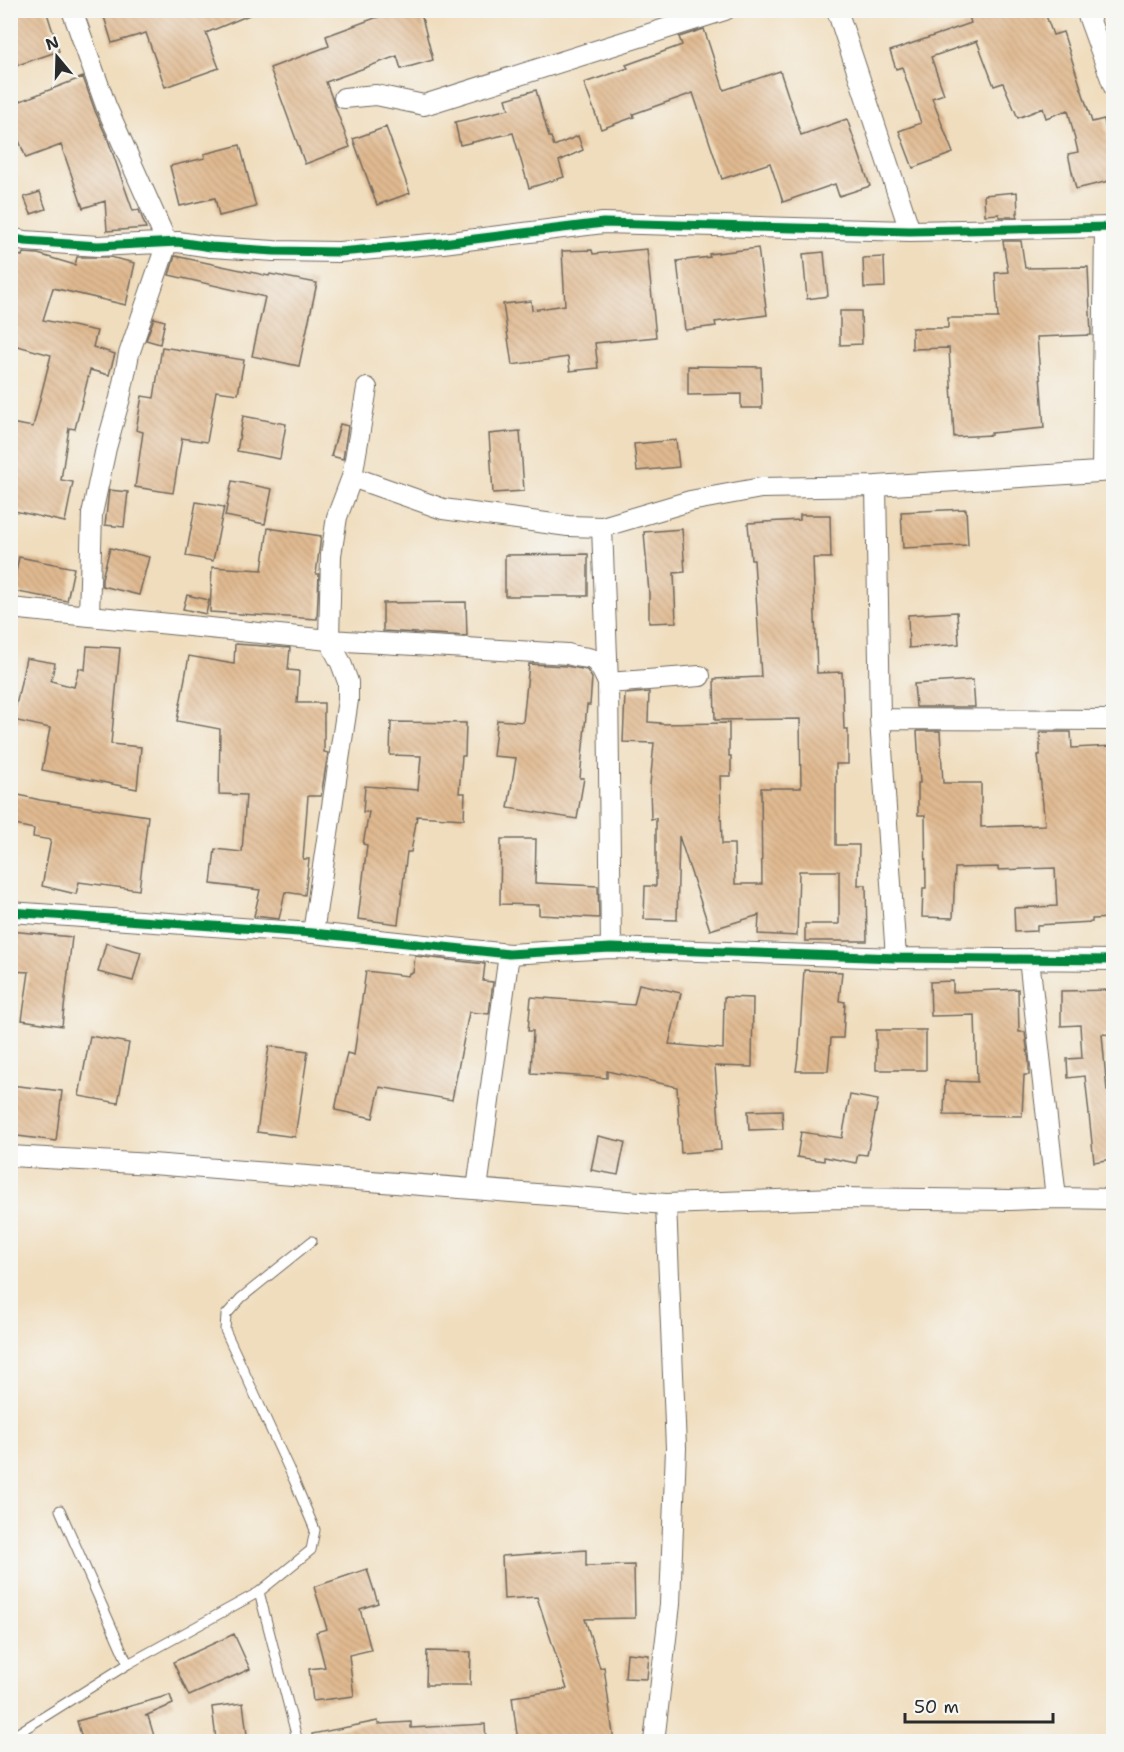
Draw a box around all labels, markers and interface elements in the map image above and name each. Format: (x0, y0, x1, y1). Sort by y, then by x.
north arrow (27, 27, 87, 87)
text: N (43, 31, 62, 55)
scale bar (905, 1686, 1054, 1724)
text: 50 m (914, 1695, 959, 1719)

